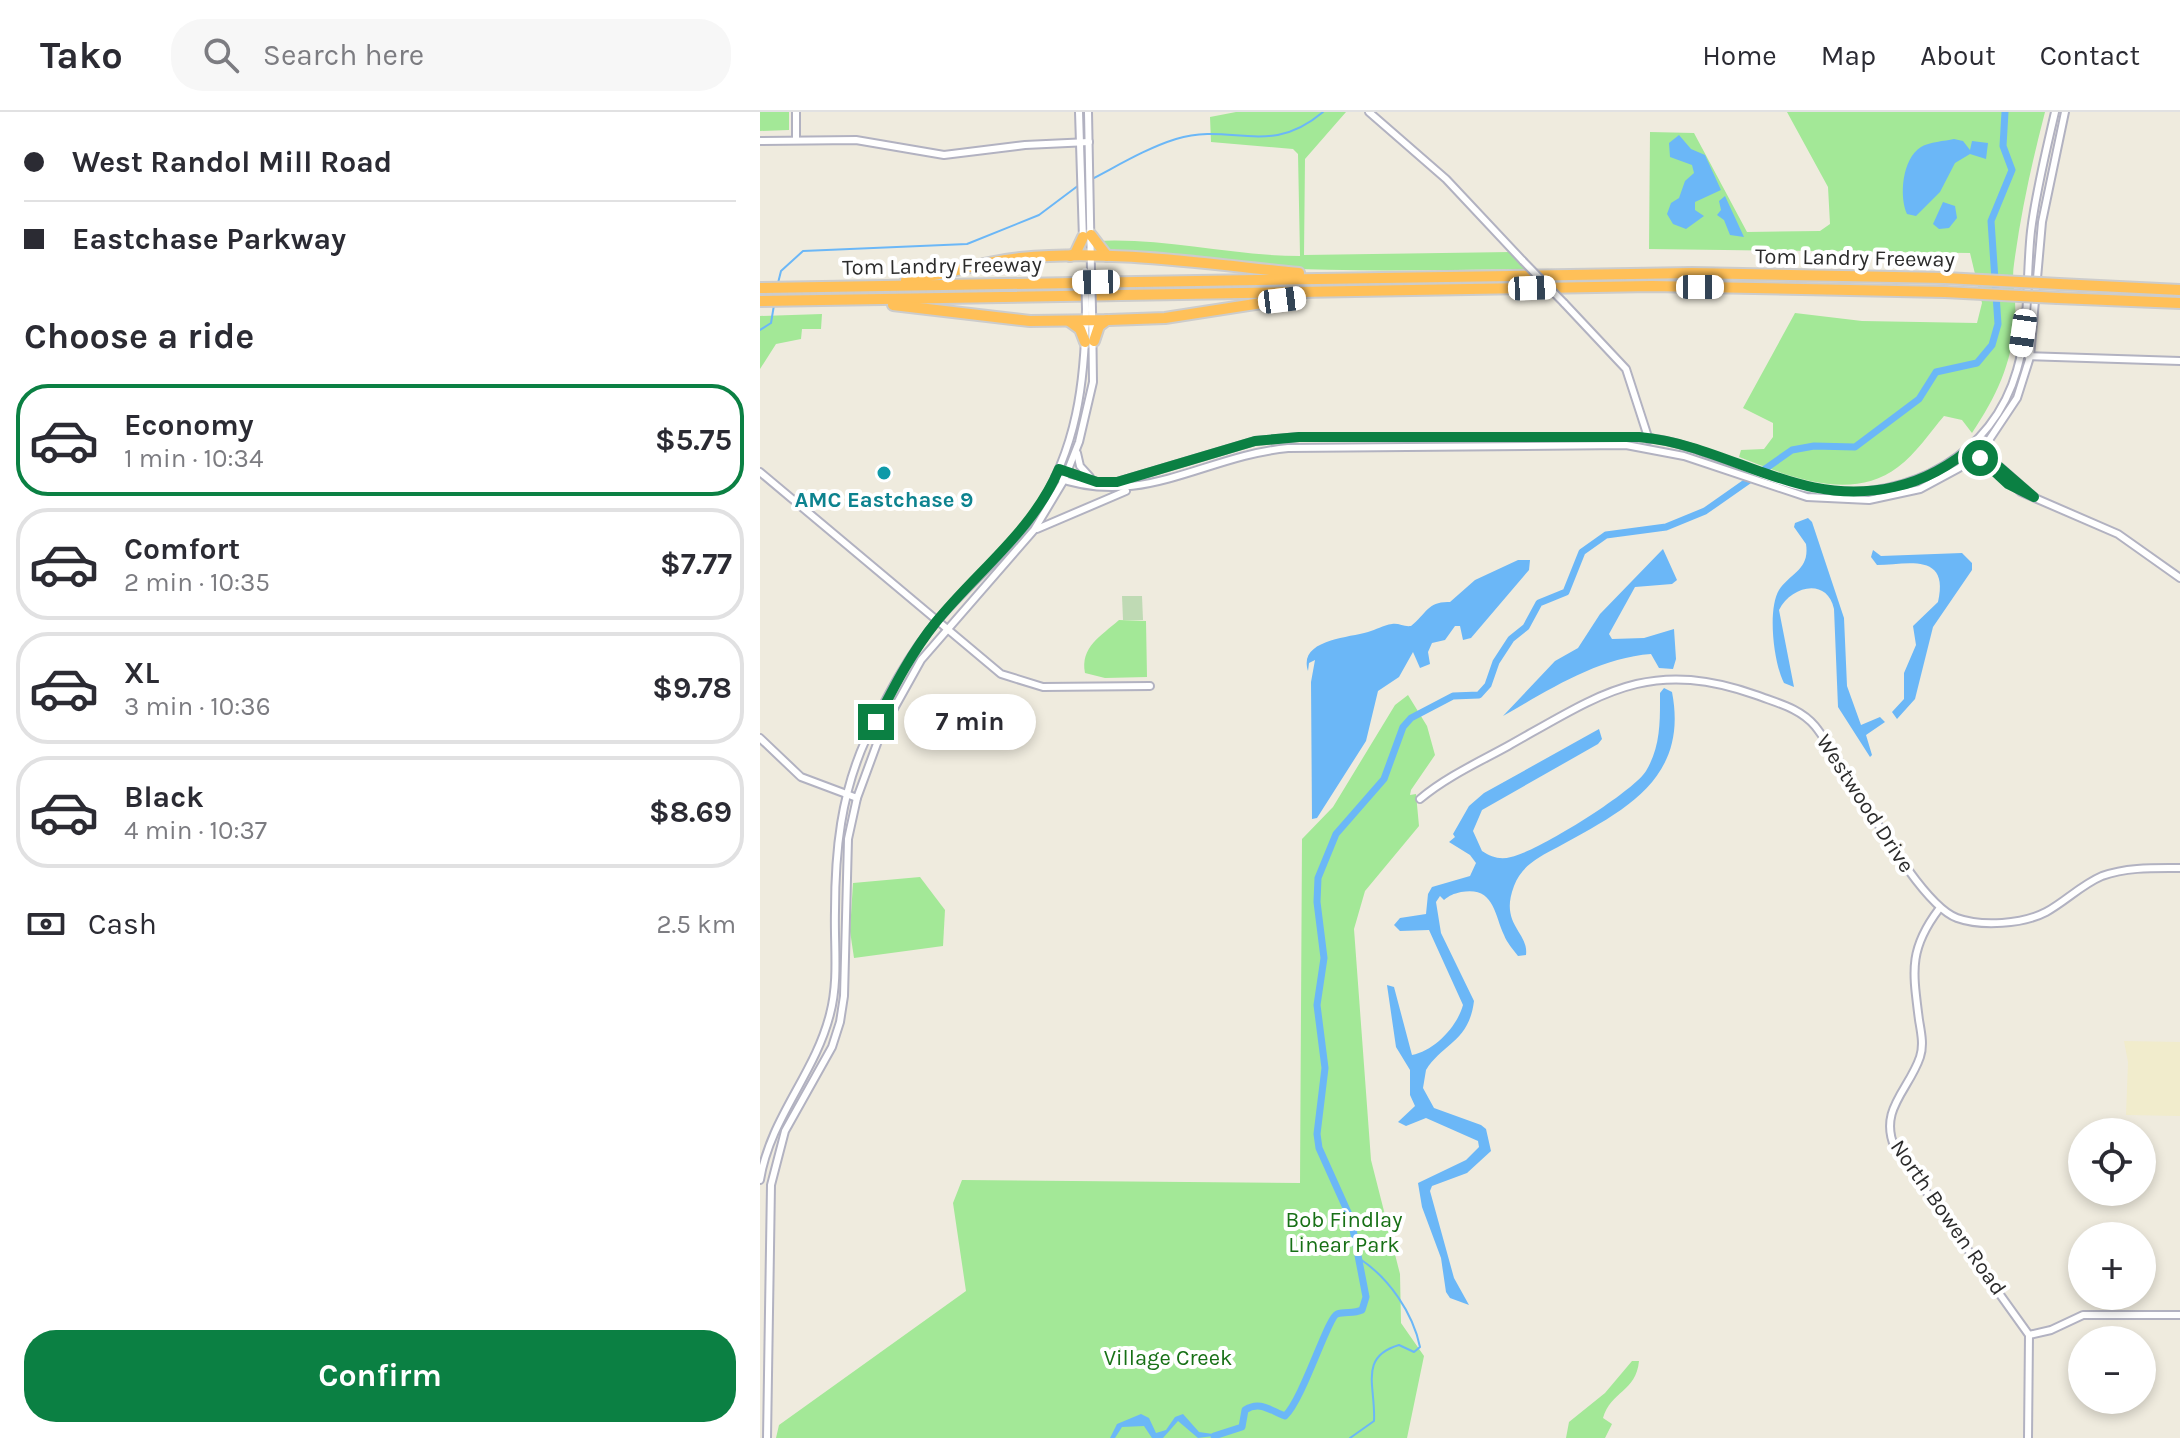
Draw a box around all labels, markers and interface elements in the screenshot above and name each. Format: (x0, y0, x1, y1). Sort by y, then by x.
search box (171, 19, 731, 91)
text: Tako (40, 33, 123, 78)
icon: search (199, 33, 243, 77)
text: Search here (263, 37, 424, 73)
text: Home (1702, 39, 1777, 72)
text: Map (1821, 39, 1876, 72)
text: About (1920, 39, 1996, 72)
text: Contact (2040, 39, 2140, 72)
text: West Randol Mill Road (72, 144, 392, 180)
text: Eastchase Parkway (72, 221, 346, 257)
street label: Tom Landry Freeway (1755, 243, 1955, 273)
street label: Tom Landry Freeway (842, 251, 1042, 281)
car (1072, 270, 1120, 294)
car (1508, 275, 1556, 301)
car (1676, 275, 1724, 299)
car (1257, 285, 1307, 315)
car (2008, 308, 2038, 358)
text: Choose a ride (24, 315, 254, 357)
icon: car (28, 404, 100, 476)
text: Economy (124, 407, 254, 443)
text: $5.75 (655, 422, 732, 458)
route start (1962, 440, 1998, 476)
text: 1 min · 10:34 (124, 443, 263, 474)
marker: AMC Eastchase 9 (875, 464, 893, 482)
place label: AMC Eastchase 9 (794, 487, 974, 513)
icon: car (28, 528, 100, 600)
text: Comfort (124, 531, 240, 567)
text: $7.77 (660, 546, 732, 582)
text: 2 min · 10:35 (124, 567, 270, 598)
icon: car (28, 652, 100, 724)
text: XL (124, 655, 159, 691)
text: $9.78 (652, 670, 732, 706)
text: 3 min · 10:36 (124, 691, 271, 722)
callout: 7 min (904, 694, 1036, 750)
route end (858, 704, 894, 740)
text: 7 min (936, 706, 1004, 737)
street label: Westwood Drive (1811, 729, 1920, 878)
icon: car (28, 776, 100, 848)
text: Black (124, 779, 204, 815)
text: $8.69 (649, 794, 732, 830)
text: 4 min · 10:37 (124, 815, 267, 846)
icon: cash (24, 902, 68, 946)
text: Cash (88, 906, 157, 942)
text: 2.5 km (656, 909, 736, 940)
map controls (2068, 1118, 2156, 1414)
button: locate (2068, 1118, 2156, 1206)
street label: North Bowen Road (1885, 1135, 2012, 1300)
park label: Bob Findlay Linear Park (1286, 1207, 1402, 1258)
button: + (2068, 1222, 2156, 1310)
button: − (2068, 1326, 2156, 1414)
button: Confirm (24, 1330, 736, 1422)
park label: Village Creek (1104, 1345, 1232, 1371)

